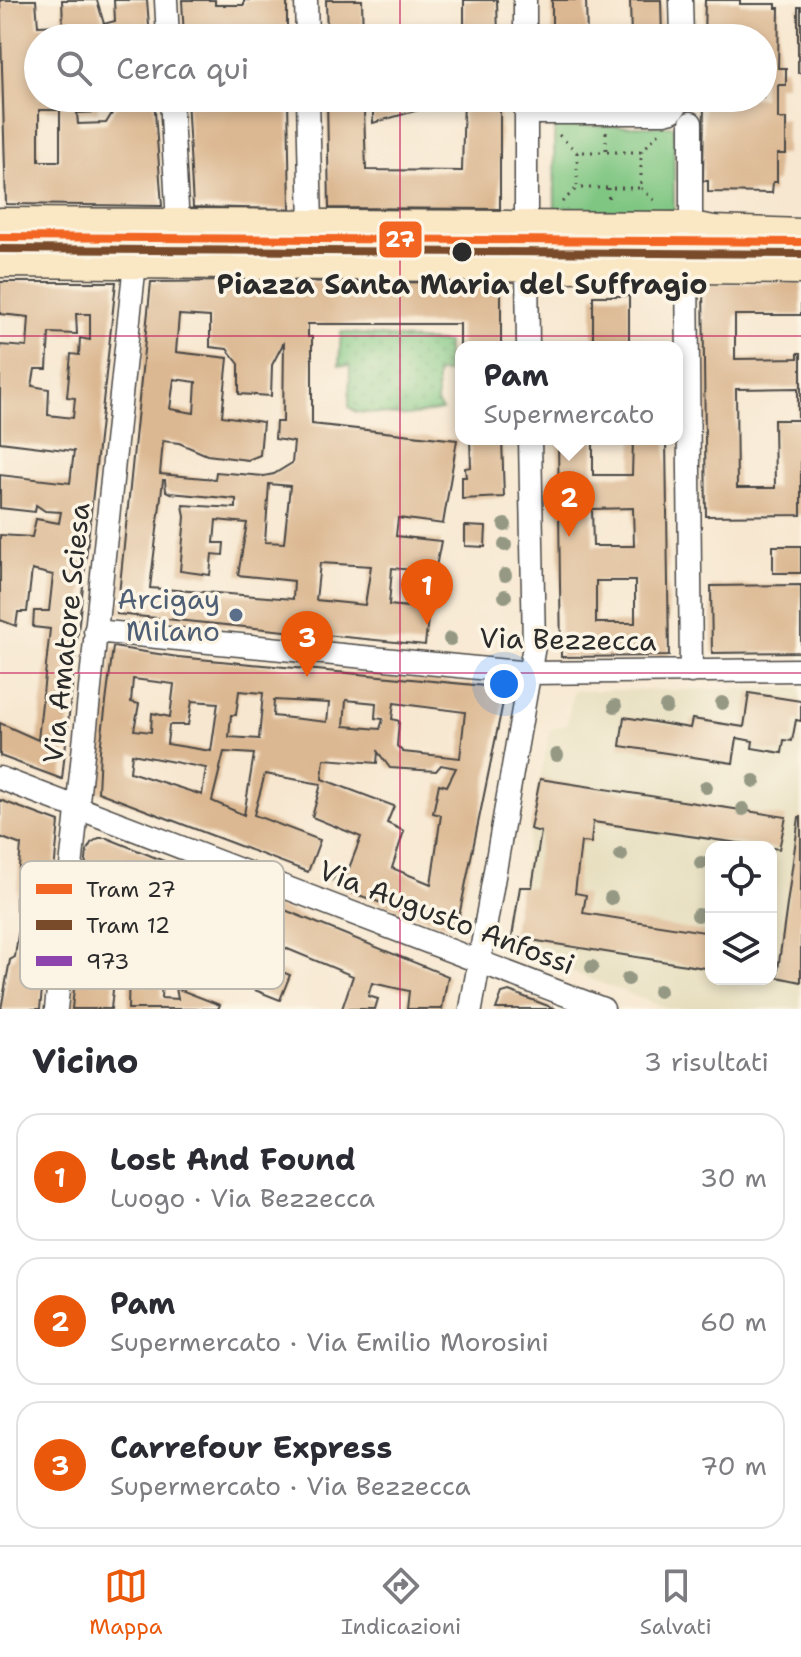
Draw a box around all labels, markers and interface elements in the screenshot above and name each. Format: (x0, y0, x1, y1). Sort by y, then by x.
search box (24, 24, 777, 112)
icon: search (52, 46, 96, 90)
text: Cerca qui (116, 48, 249, 89)
line badge: 27 (378, 220, 423, 259)
text: 27 (385, 225, 415, 254)
marker: Piazza Santa Maria del Suffragio (450, 240, 474, 264)
place label: Piazza Santa Maria del Suffragio (217, 265, 707, 303)
popup (455, 341, 683, 445)
text: Pam (483, 355, 549, 396)
text: Supermercato (483, 396, 655, 431)
pin: 2 (543, 471, 595, 537)
street label: Via Amatore Sciesa (33, 501, 99, 765)
pin: 1 (401, 559, 453, 625)
place label: Arcigay Milano (117, 580, 220, 650)
marker: Arcigay Milano (227, 606, 245, 624)
pin: 3 (281, 611, 333, 677)
street label: Via Bezzecca (479, 618, 657, 660)
your location (484, 664, 524, 704)
map controls (705, 841, 777, 985)
button: locate (705, 841, 777, 913)
street label: Via Augusto Anfossi (314, 851, 580, 983)
legend (20, 861, 284, 989)
text: Tram 27 (86, 875, 176, 904)
text: Tram 12 (86, 911, 170, 940)
button: layers (705, 913, 777, 985)
text: 973 (86, 947, 129, 976)
text: Vicino (32, 1038, 139, 1084)
text: 3 risultati (644, 1044, 769, 1079)
text: Lost And Found (110, 1139, 356, 1180)
text: 1 (54, 1160, 66, 1195)
text: 30 m (700, 1160, 767, 1195)
text: Luogo · Via Bezzecca (110, 1180, 375, 1215)
text: Pam (110, 1283, 175, 1324)
text: 2 (51, 1304, 69, 1339)
text: 60 m (700, 1304, 767, 1339)
text: Supermercato · Via Emilio Morosini (110, 1324, 549, 1359)
text: Carrefour Express (110, 1427, 392, 1468)
text: 3 (51, 1448, 69, 1483)
text: 70 m (700, 1448, 767, 1483)
text: Supermercato · Via Bezzecca (110, 1468, 471, 1503)
tab: Mappa (89, 1564, 162, 1641)
tab: Indicazioni (341, 1564, 461, 1641)
tab: Salvati (640, 1564, 712, 1641)

